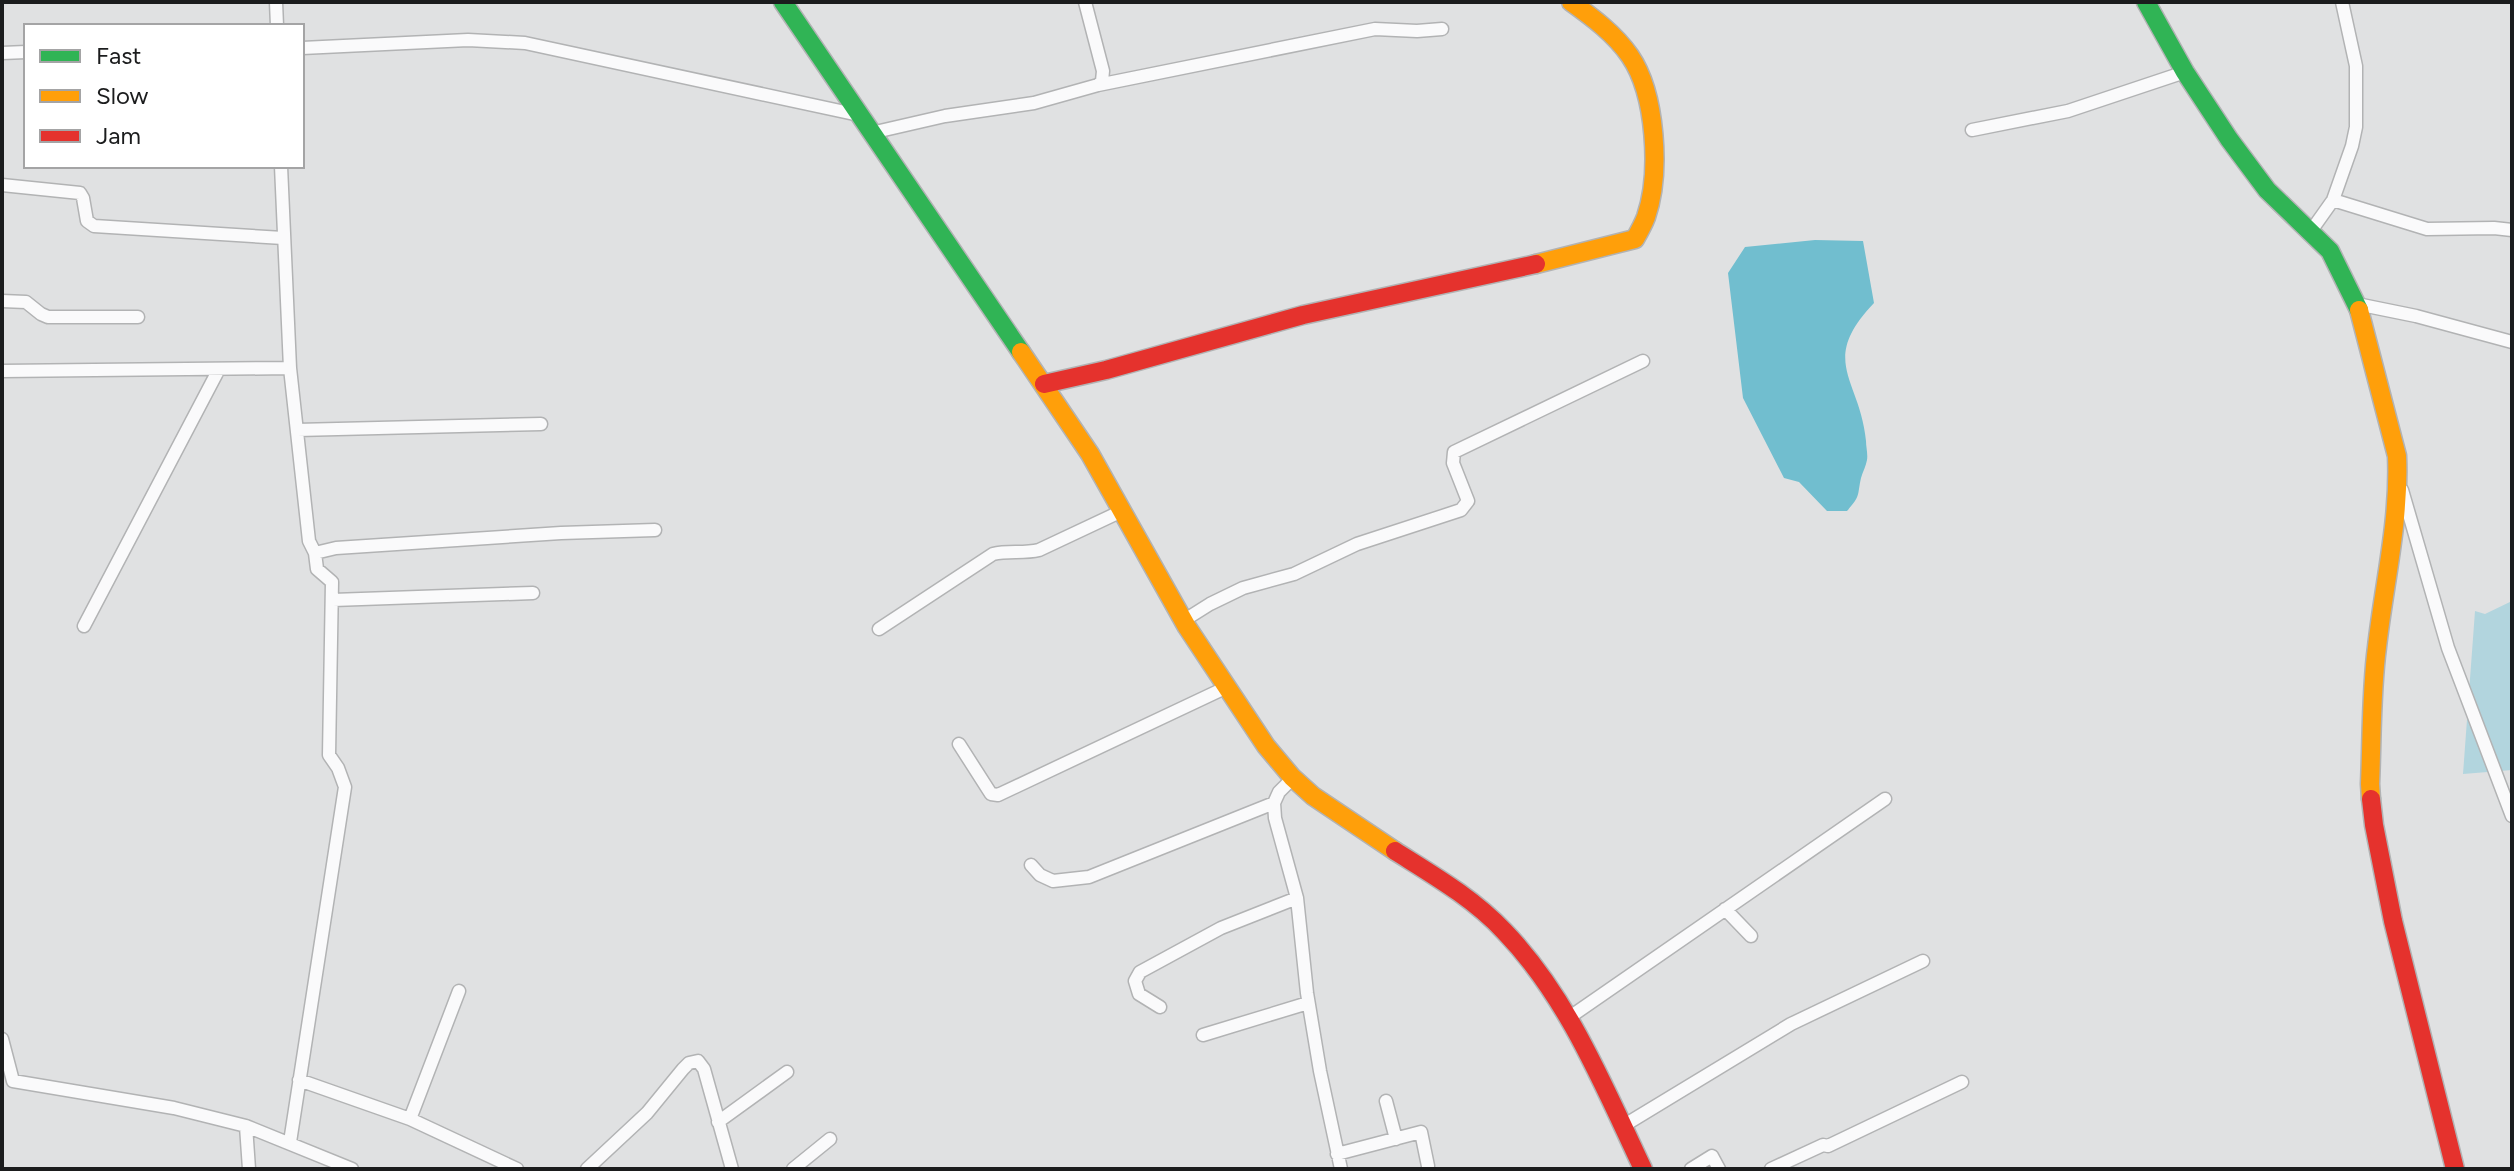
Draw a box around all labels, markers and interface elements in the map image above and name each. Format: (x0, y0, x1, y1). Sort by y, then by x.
legend (24, 24, 304, 168)
text: Fast (96, 41, 141, 70)
text: Slow (96, 81, 149, 110)
text: Jam (96, 121, 141, 150)

